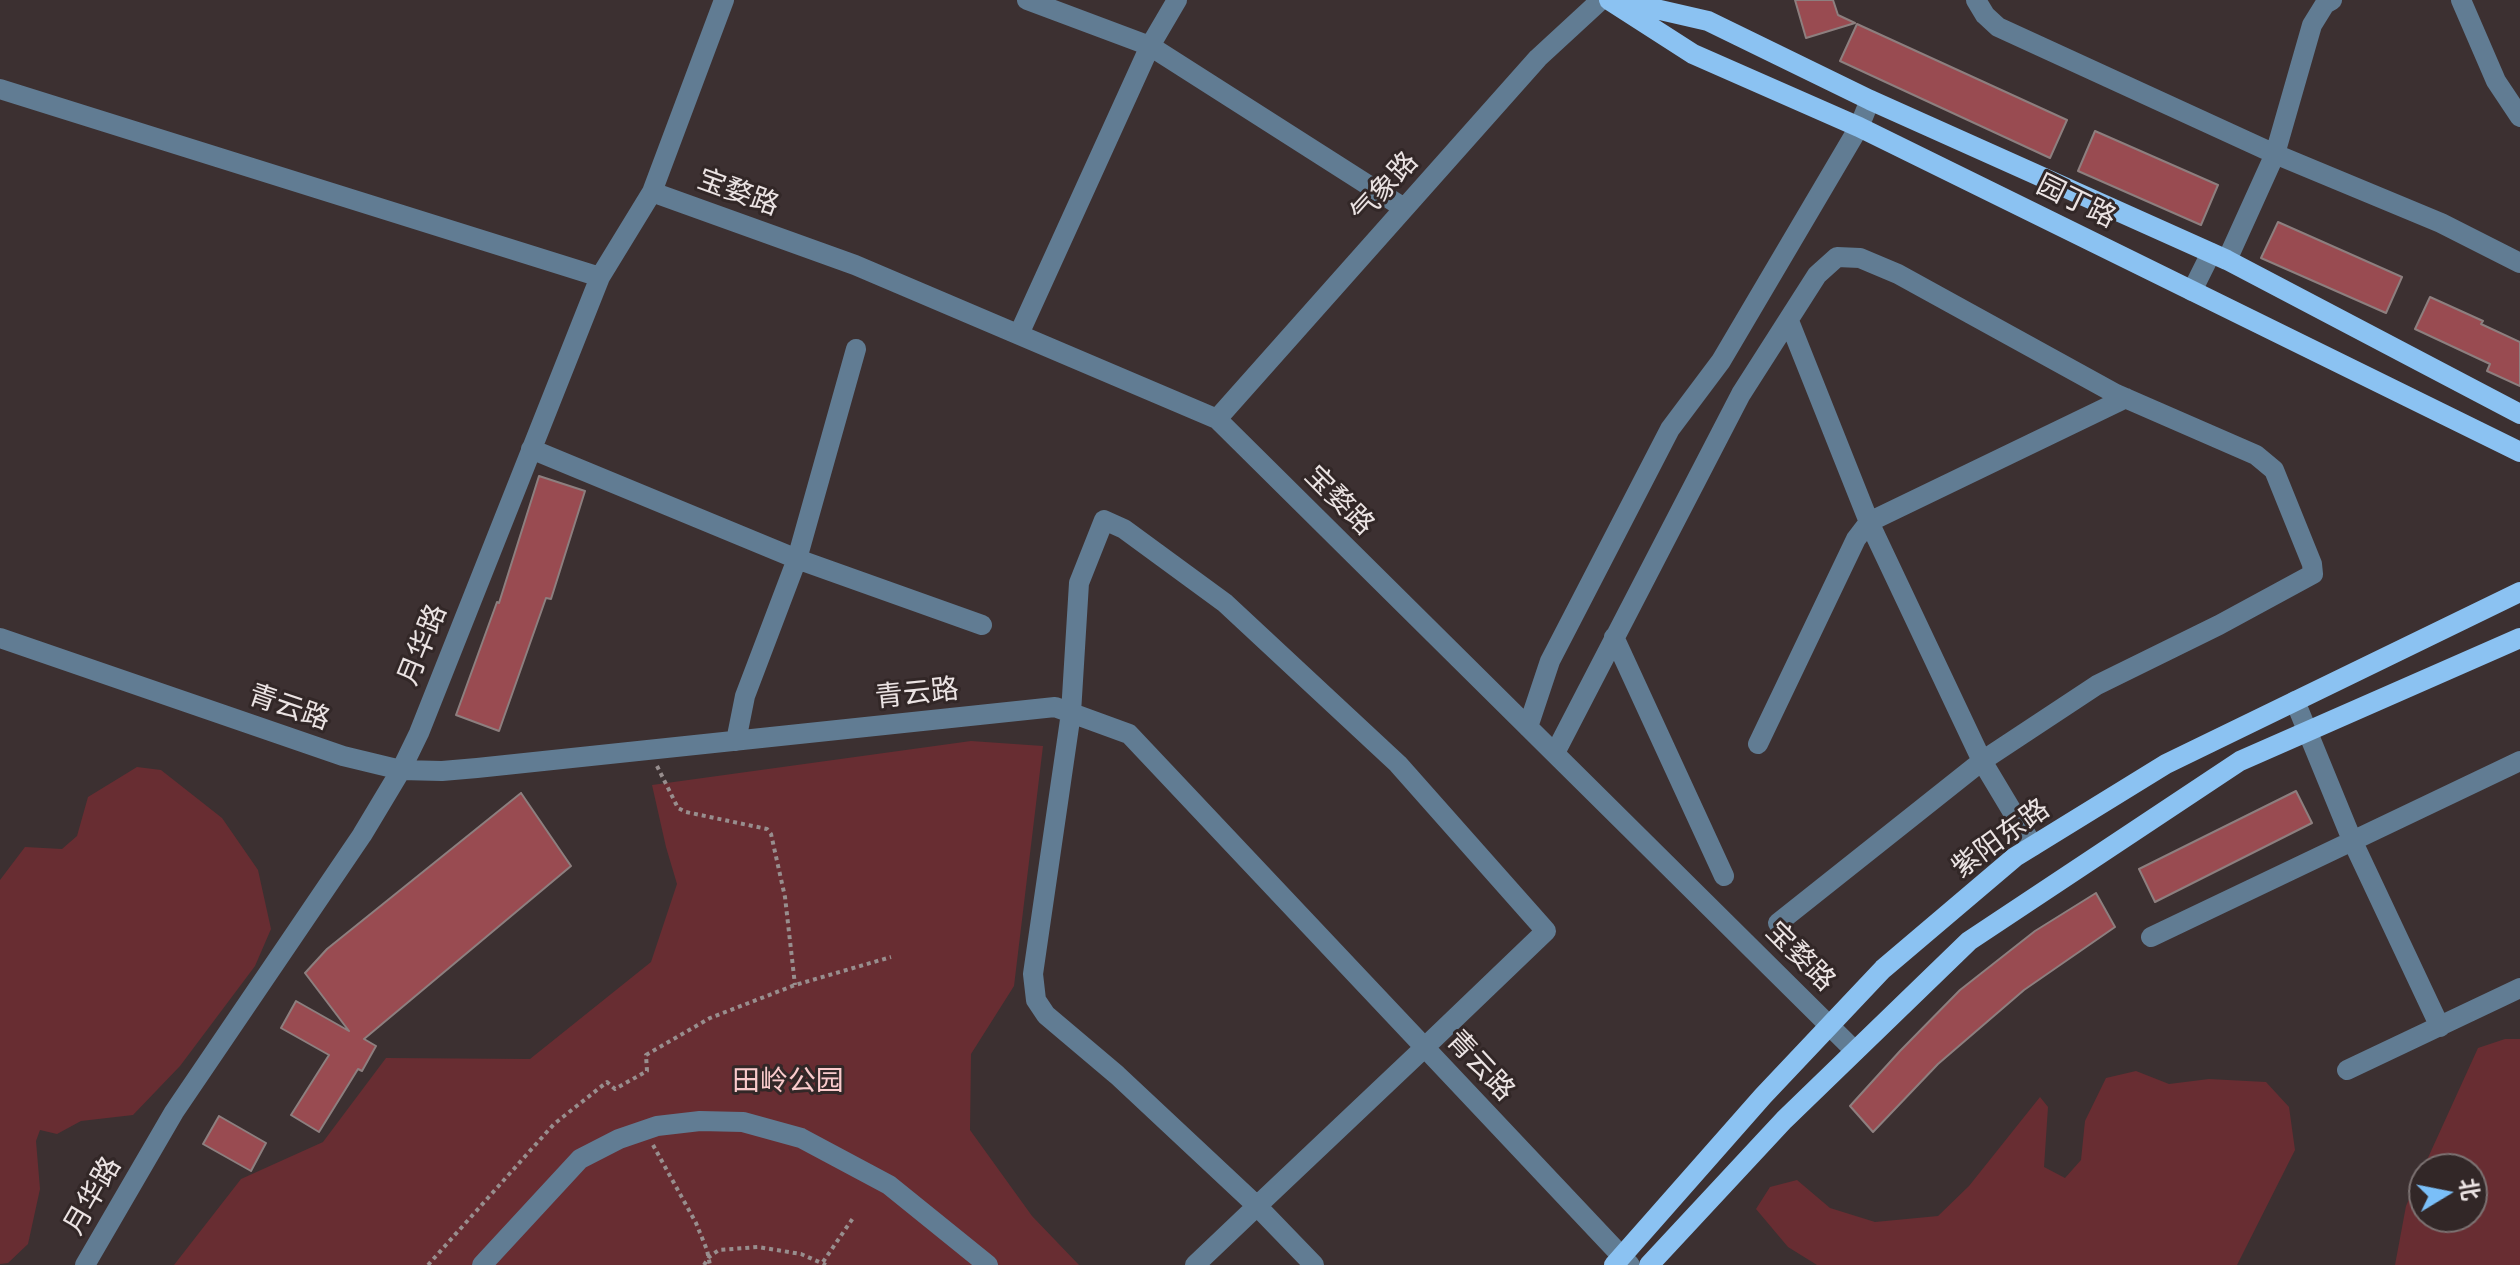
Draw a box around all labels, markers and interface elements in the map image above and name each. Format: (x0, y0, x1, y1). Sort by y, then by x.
street label: 气象路 (1344, 146, 1426, 230)
street label: 宝婺路 (693, 163, 783, 223)
street label: 园丁路 (2031, 168, 2121, 236)
street label: 宝婺路 (1297, 459, 1381, 543)
street label: 月华路 (392, 600, 454, 690)
street label: 青云路 (873, 673, 961, 715)
street label: 青云路 (244, 678, 334, 738)
street label: 紫阳东路 (1946, 792, 2056, 886)
street label: 宝婺路 (1758, 915, 1842, 999)
street label: 青云路 (1439, 1024, 1521, 1108)
park label: 田岭公园 (732, 1065, 844, 1099)
street label: 月华路 (57, 1151, 129, 1241)
north arrow (2408, 1153, 2488, 1233)
text: 北 (2454, 1176, 2486, 1202)

